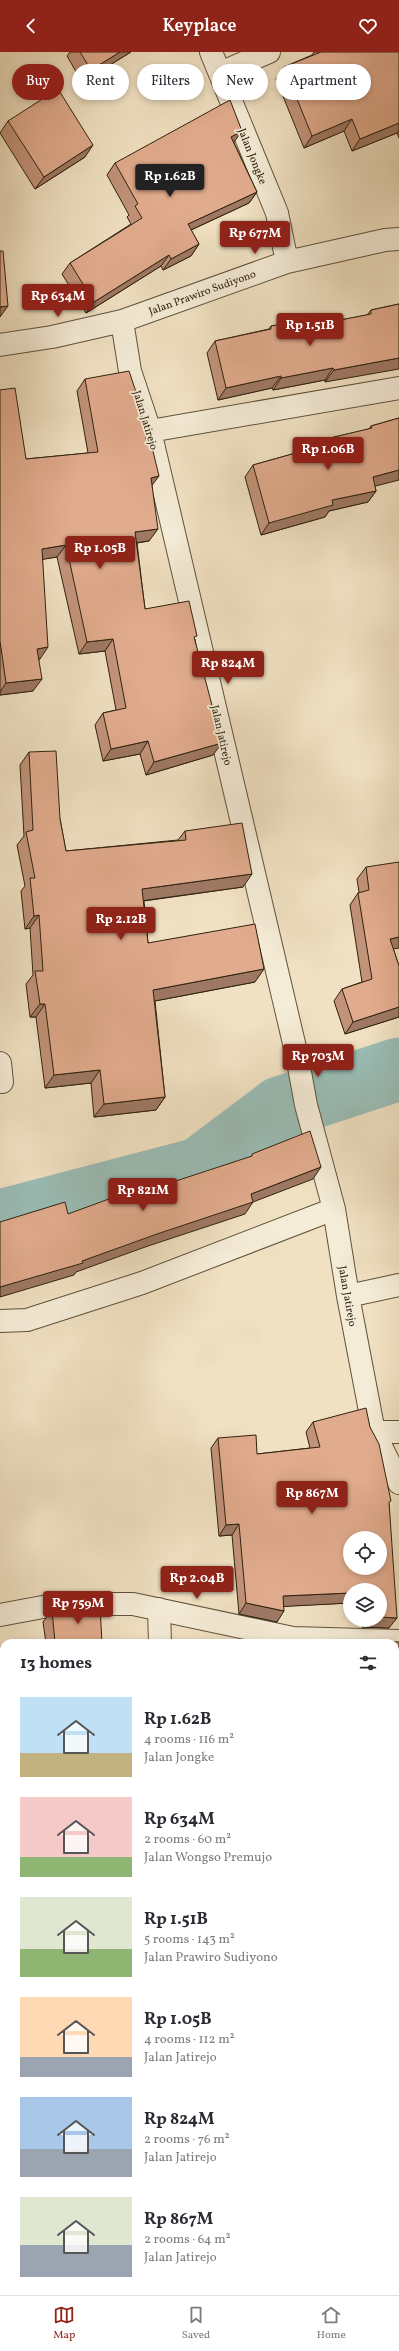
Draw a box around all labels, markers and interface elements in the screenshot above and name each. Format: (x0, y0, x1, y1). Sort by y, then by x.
text: Keyplace (162, 14, 237, 39)
icon: back (20, 15, 42, 37)
icon: heart (357, 15, 379, 37)
chip: Buy (12, 64, 64, 100)
chip: Rent (72, 64, 129, 100)
chip: Filters (137, 64, 204, 100)
chip: New (212, 64, 268, 100)
chip: Apartment (276, 64, 371, 100)
street label: Jalan Jongke (234, 126, 270, 187)
pin: Rp 1.62B (129, 164, 211, 198)
text: Rp 1.62B (144, 168, 196, 186)
pin: Rp 677M (218, 221, 292, 255)
text: Rp 677M (229, 225, 281, 243)
street label: Jalan Prawiro Sudiyono (147, 267, 258, 320)
pin: Rp 634M (21, 284, 95, 318)
text: Rp 634M (31, 288, 85, 306)
pin: Rp 1.51B (269, 313, 351, 347)
text: Rp 1.51B (286, 317, 334, 335)
street label: Jalan Jatirejo (128, 389, 161, 452)
pin: Rp 1.06B (287, 437, 369, 471)
text: Rp 1.06B (302, 441, 354, 459)
pin: Rp 1.05B (59, 536, 141, 570)
text: Rp 1.05B (74, 540, 126, 558)
pin: Rp 824M (191, 651, 265, 685)
text: Rp 824M (201, 655, 255, 673)
street label: Jalan Jatirejo (206, 704, 235, 767)
pin: Rp 2.12B (80, 907, 162, 941)
text: Rp 2.12B (95, 911, 147, 929)
pin: Rp 703M (281, 1044, 355, 1078)
text: Rp 703M (292, 1048, 344, 1066)
pin: Rp 821M (106, 1178, 180, 1212)
text: Rp 821M (117, 1182, 169, 1200)
street label: Jalan Jatirejo (334, 1265, 359, 1328)
pin: Rp 867M (275, 1481, 349, 1515)
text: Rp 867M (286, 1485, 338, 1503)
map controls (343, 1531, 387, 1627)
button: locate (343, 1531, 387, 1575)
pin: Rp 2.04B (156, 1566, 238, 1600)
text: Rp 2.04B (170, 1570, 224, 1588)
button: layers (343, 1583, 387, 1627)
pin: Rp 759M (41, 1591, 115, 1625)
text: Rp 759M (52, 1595, 104, 1613)
text: 13 homes (20, 1652, 92, 1675)
icon: filters (357, 1652, 379, 1674)
text: Rp 1.62B (144, 1708, 211, 1731)
icon: home (52, 1713, 100, 1761)
text: 4 rooms · 116 m² (144, 1731, 234, 1749)
text: Jalan Jongke (144, 1749, 214, 1767)
text: Rp 634M (144, 1808, 215, 1831)
icon: home (52, 1813, 100, 1861)
text: 2 rooms · 60 m² (144, 1831, 231, 1849)
text: Jalan Wongso Premujo (144, 1849, 272, 1867)
text: Rp 1.51B (144, 1908, 208, 1931)
icon: home (52, 1913, 100, 1961)
text: 5 rooms · 143 m² (144, 1931, 235, 1949)
text: Jalan Prawiro Sudiyono (144, 1949, 278, 1967)
text: Rp 1.05B (144, 2008, 212, 2031)
icon: home (52, 2013, 100, 2061)
text: 4 rooms · 112 m² (144, 2031, 234, 2049)
text: Jalan Jatirejo (144, 2049, 217, 2067)
text: Rp 824M (144, 2108, 214, 2131)
icon: home (52, 2113, 100, 2161)
text: 2 rooms · 76 m² (144, 2131, 229, 2149)
text: Jalan Jatirejo (144, 2149, 217, 2167)
text: Rp 867M (144, 2208, 213, 2231)
icon: home (52, 2213, 100, 2261)
text: 2 rooms · 64 m² (144, 2231, 231, 2249)
text: Jalan Jatirejo (144, 2249, 217, 2267)
tab: Map (53, 2304, 75, 2343)
tab: Saved (182, 2304, 210, 2343)
tab: Home (317, 2304, 346, 2343)

